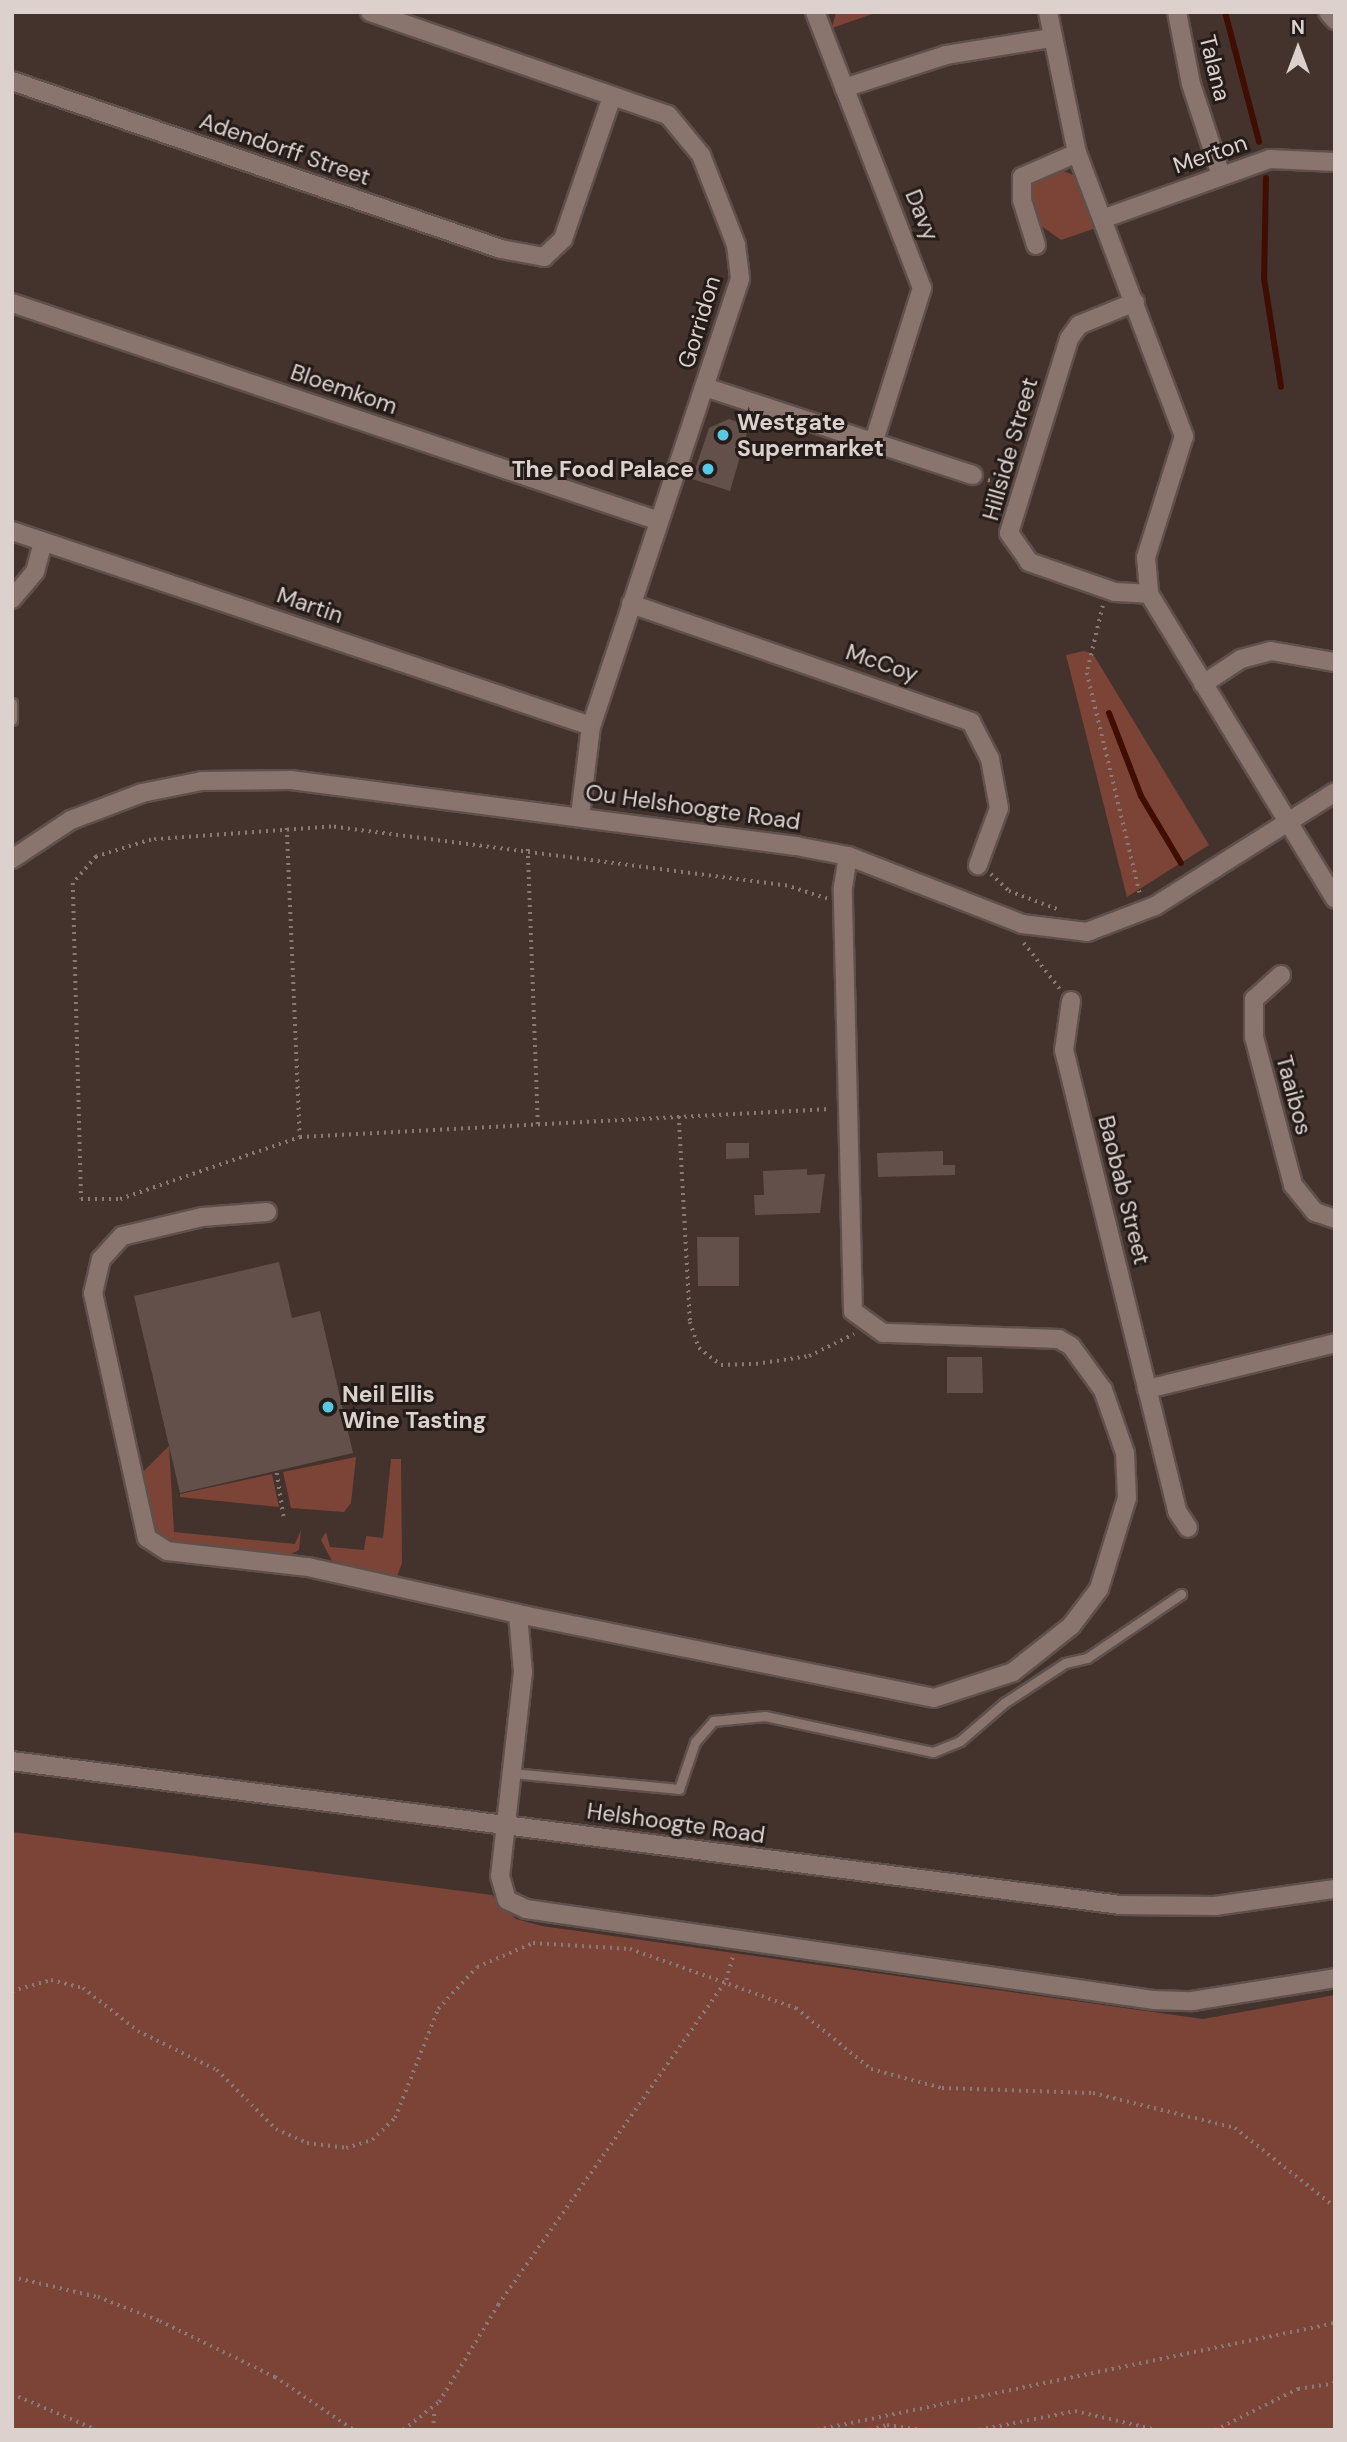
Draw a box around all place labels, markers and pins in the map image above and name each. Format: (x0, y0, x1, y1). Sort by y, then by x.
place label: Westgate Supermarket (737, 408, 884, 462)
marker: Westgate Supermarket (715, 427, 731, 443)
place label: The Food Palace (512, 455, 694, 483)
marker: The Food Palace (700, 461, 716, 477)
place label: Neil Ellis Wine Tasting (342, 1380, 486, 1434)
marker: Neil Ellis Wine Tasting (320, 1399, 336, 1415)

